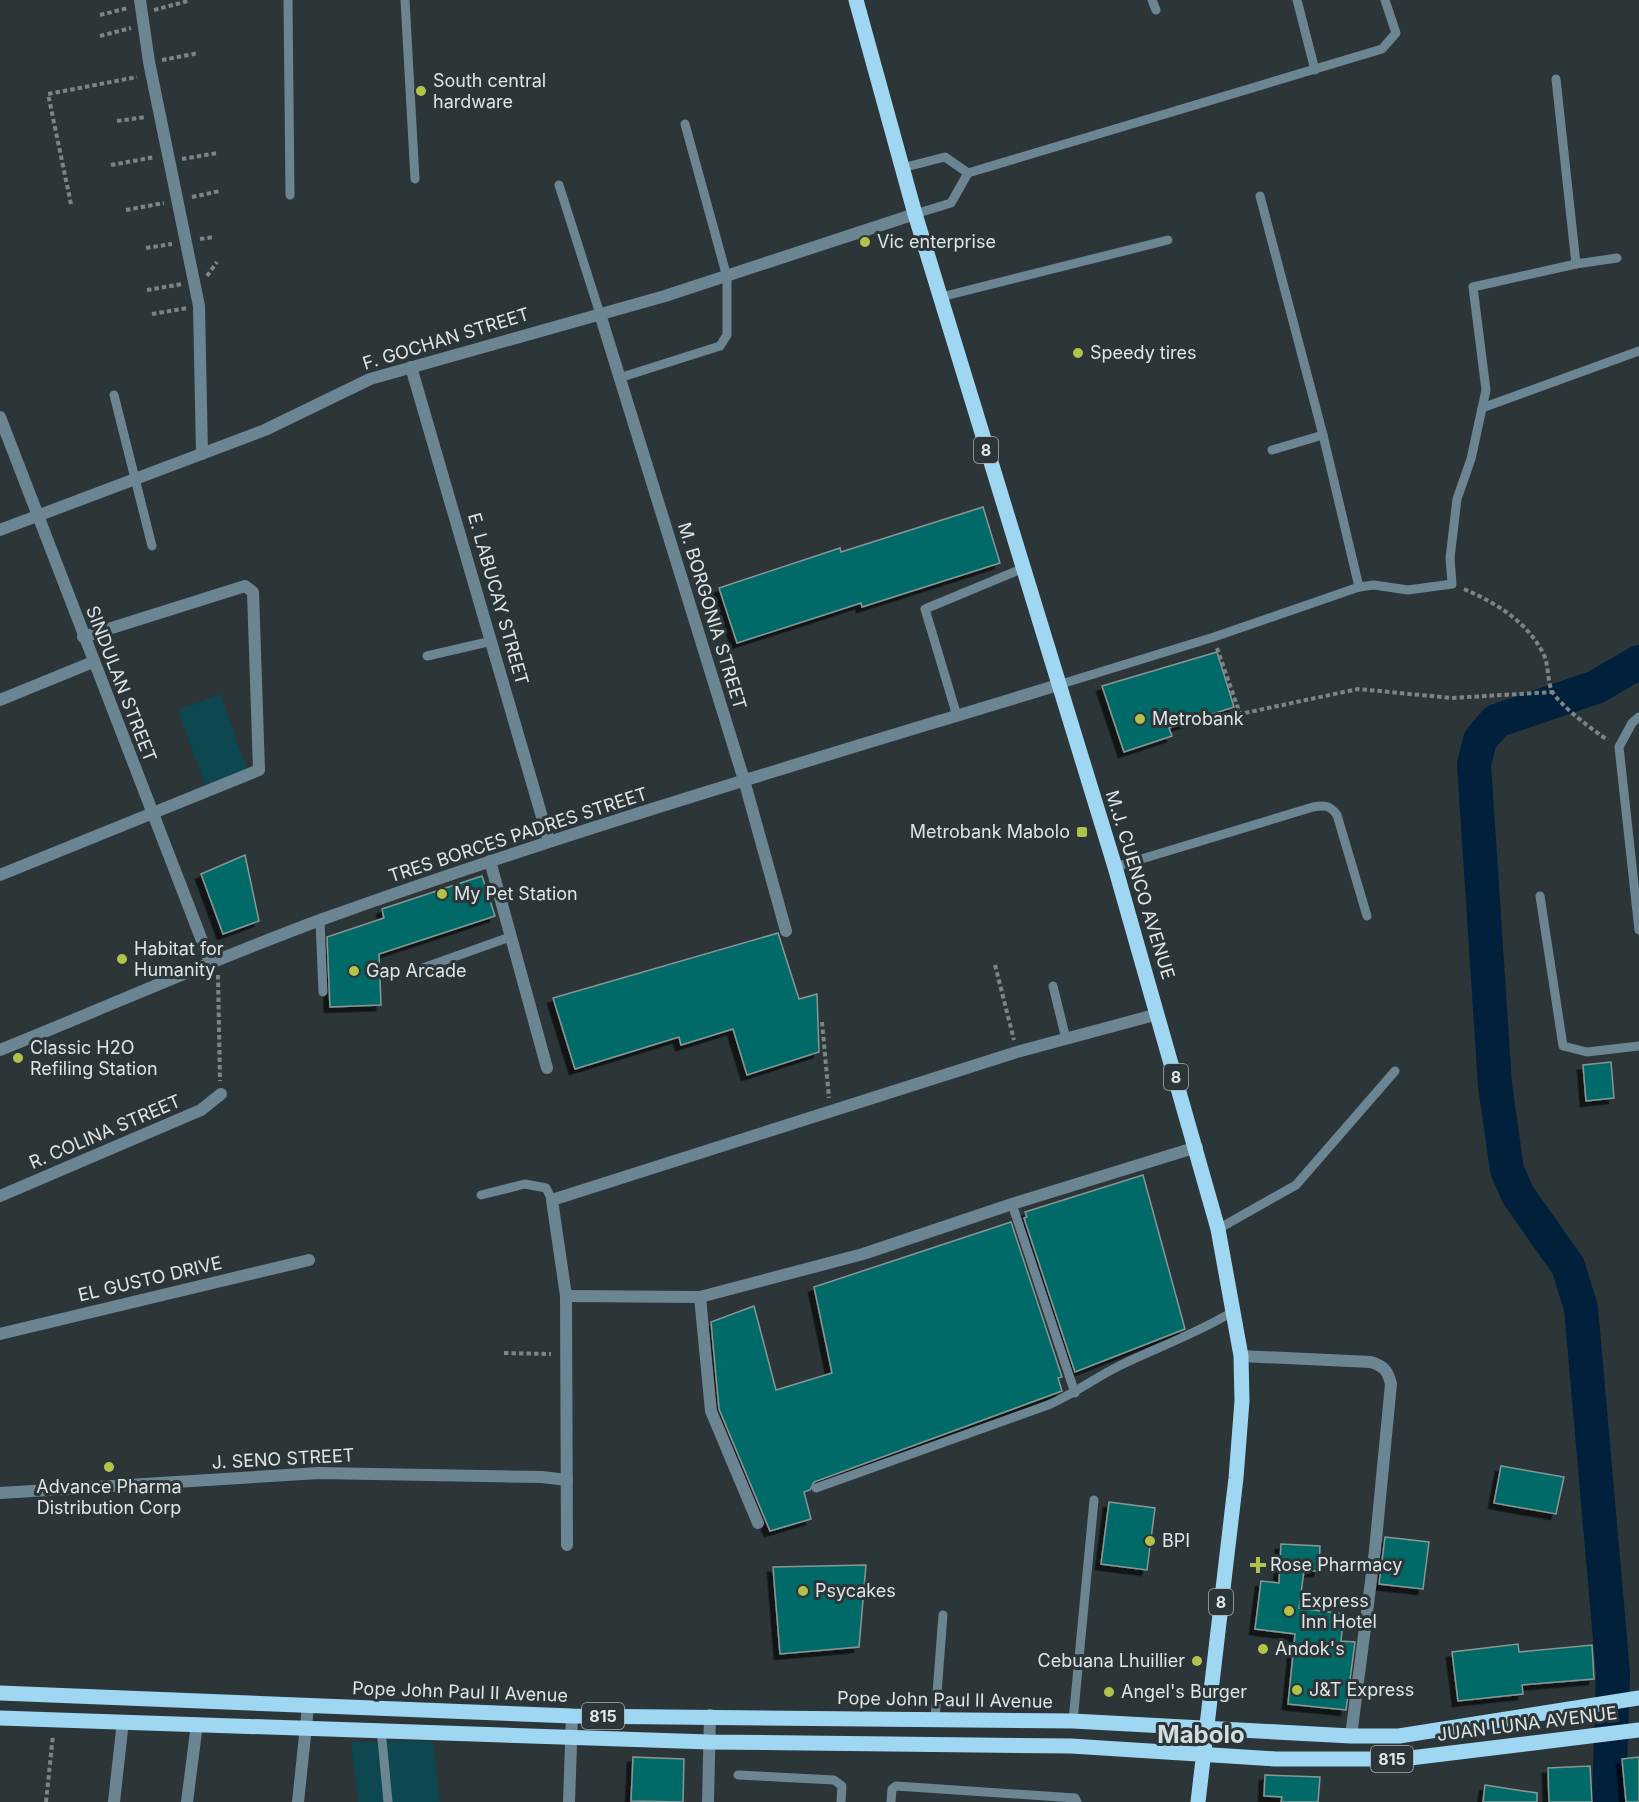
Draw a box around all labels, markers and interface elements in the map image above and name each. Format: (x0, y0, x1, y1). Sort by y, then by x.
place label: South central hardware (433, 70, 546, 112)
marker: South central hardware (414, 84, 428, 98)
place label: Vic enterprise (877, 231, 996, 252)
marker: Vic enterprise (858, 235, 872, 249)
street label: F. GOCHAN STREET (360, 303, 532, 374)
place label: Speedy tires (1090, 342, 1197, 363)
marker: Speedy tires (1071, 346, 1085, 360)
road number: 8 (974, 437, 998, 463)
street label: E. LABUCAY STREET (464, 510, 533, 687)
street label: M. BORGONIA STREET (674, 520, 751, 712)
street label: SINDULAN STREET (82, 603, 161, 765)
place label: Metrobank (1152, 708, 1244, 729)
marker: Metrobank (1133, 712, 1147, 726)
street label: TRES BORCES PADRES STREET (386, 783, 650, 886)
street label: M.J. CUENCO AVENUE (1102, 788, 1179, 982)
place label: Metrobank Mabolo (910, 821, 1070, 842)
marker: Metrobank Mabolo (1075, 825, 1089, 839)
place label: My Pet Station (454, 883, 578, 904)
marker: My Pet Station (435, 887, 449, 901)
place label: Habitat for Humanity (134, 938, 224, 980)
marker: Habitat for Humanity (115, 952, 129, 966)
place label: Gap Arcade (366, 960, 467, 981)
marker: Gap Arcade (347, 964, 361, 978)
place label: Classic H2O Refiling Station (30, 1037, 158, 1079)
marker: Classic H2O Refiling Station (11, 1051, 25, 1065)
road number: 8 (1164, 1064, 1188, 1090)
street label: R. COLINA STREET (26, 1090, 184, 1173)
street label: EL GUSTO DRIVE (76, 1252, 224, 1305)
street label: J. SENO STREET (211, 1444, 355, 1473)
marker: Advance Pharma Distribution Corp (102, 1460, 116, 1474)
place label: Advance Pharma Distribution Corp (36, 1476, 182, 1518)
place label: BPI (1162, 1530, 1190, 1551)
marker: BPI (1143, 1534, 1157, 1548)
place label: Rose Pharmacy (1270, 1554, 1402, 1575)
marker: Rose Pharmacy (1251, 1558, 1265, 1572)
place label: Psycakes (815, 1580, 896, 1601)
marker: Psycakes (796, 1584, 810, 1598)
road number: 8 (1209, 1589, 1233, 1615)
place label: Express Inn Hotel (1301, 1590, 1377, 1632)
marker: Express Inn Hotel (1282, 1604, 1296, 1618)
place label: Andok's (1275, 1638, 1345, 1659)
marker: Andok's (1256, 1642, 1270, 1656)
place label: Cebuana Lhuillier (1038, 1650, 1185, 1671)
marker: Cebuana Lhuillier (1190, 1654, 1204, 1668)
street label: Pope John Paul Ⅱ Avenue (352, 1677, 568, 1706)
place label: J&T Express (1309, 1679, 1414, 1700)
place label: Angel's Burger (1121, 1681, 1247, 1702)
marker: J&T Express (1290, 1683, 1304, 1697)
marker: Angel's Burger (1102, 1685, 1116, 1699)
street label: Pope John Paul Ⅱ Avenue (837, 1687, 1053, 1712)
street label: JUAN LUNA AVENUE (1436, 1702, 1618, 1745)
road number: 815 (582, 1703, 624, 1729)
district label: Mabolo (1157, 1720, 1245, 1749)
road number: 815 (1371, 1746, 1413, 1772)

